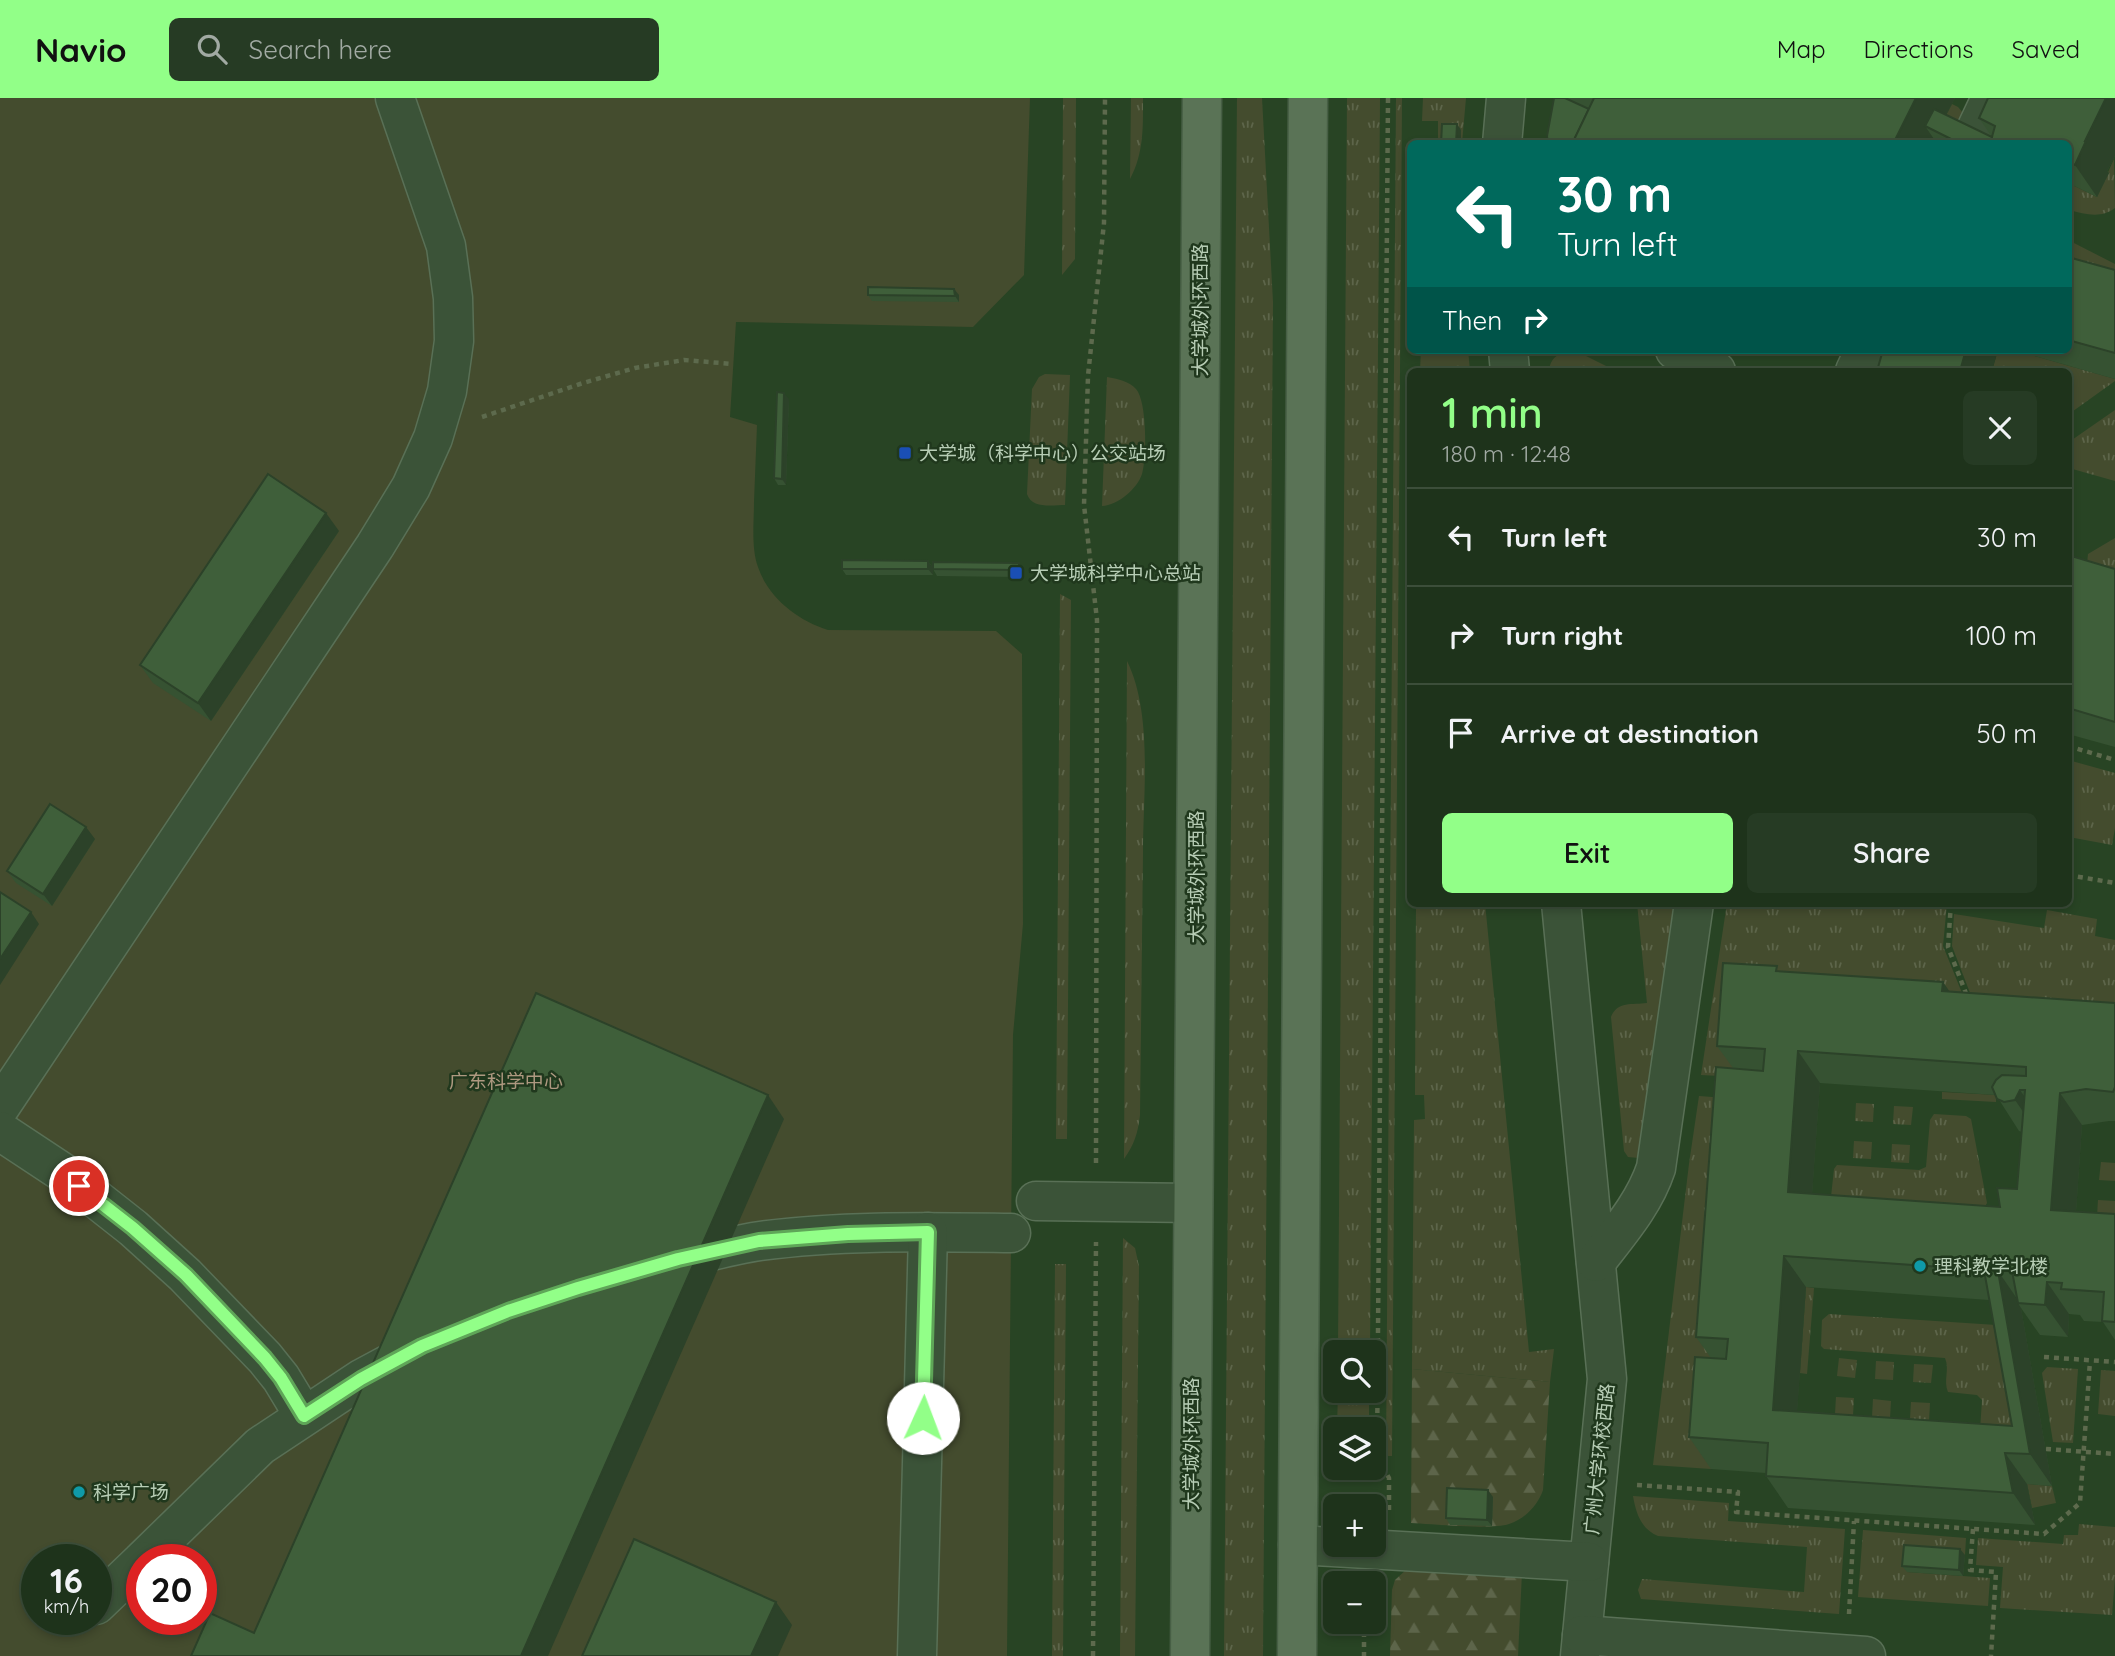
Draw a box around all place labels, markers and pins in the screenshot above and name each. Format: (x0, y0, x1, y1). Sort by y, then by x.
place label: 大学城（科学中心）公交站场 (919, 441, 1166, 465)
marker: 大学城（科学中心）公交站场 (897, 445, 913, 461)
place label: 大学城科学中心总站 (1030, 561, 1201, 585)
marker: 大学城科学中心总站 (1008, 565, 1024, 581)
pin (49, 1156, 109, 1216)
place label: 理科教学北楼 (1934, 1254, 2048, 1278)
marker: 理科教学北楼 (1912, 1258, 1928, 1274)
place label: 科学广场 (93, 1480, 169, 1504)
marker: 科学广场 (71, 1484, 87, 1500)

